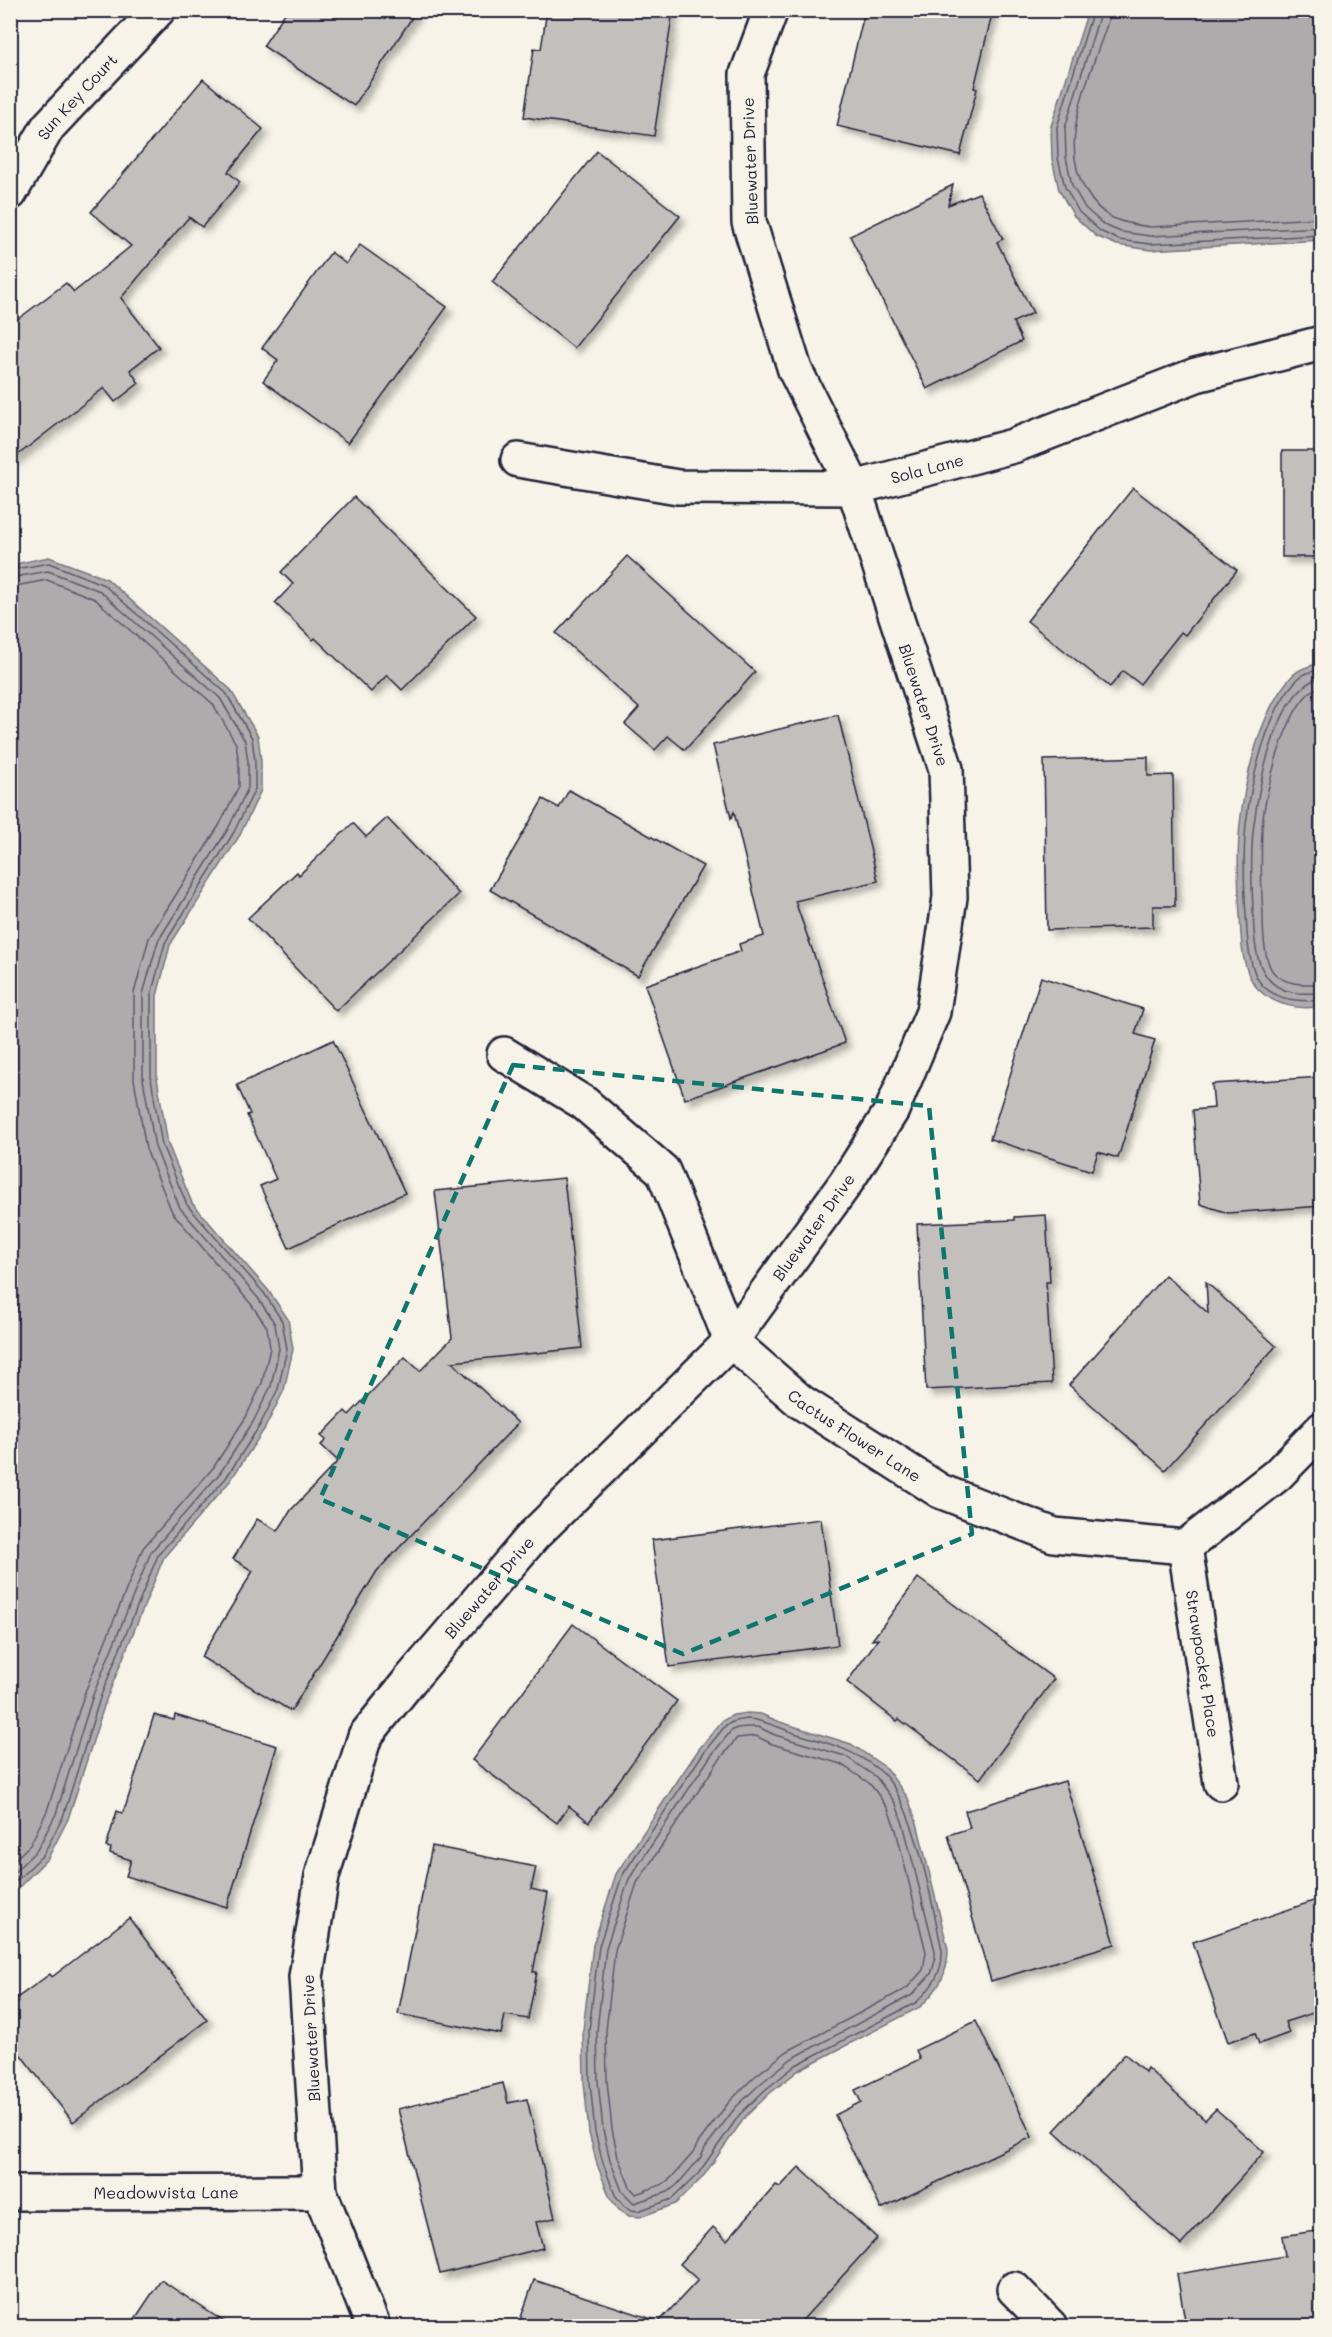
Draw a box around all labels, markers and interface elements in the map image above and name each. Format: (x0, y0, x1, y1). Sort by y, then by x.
street label: Sun Key Court (32, 49, 122, 143)
street label: Bluewater Drive (737, 97, 762, 225)
street label: Sola Lane (888, 448, 966, 488)
street label: Bluewater Drive (895, 641, 954, 769)
street label: Bluewater Drive (767, 1169, 859, 1285)
street label: Cactus Flower Lane (784, 1384, 925, 1486)
street label: Bluewater Drive (439, 1532, 538, 1642)
street label: Strawpocket Place (1182, 1588, 1225, 1739)
street label: Bluewater Drive (297, 1974, 324, 2102)
street label: Meadowvista Lane (93, 2181, 239, 2203)

